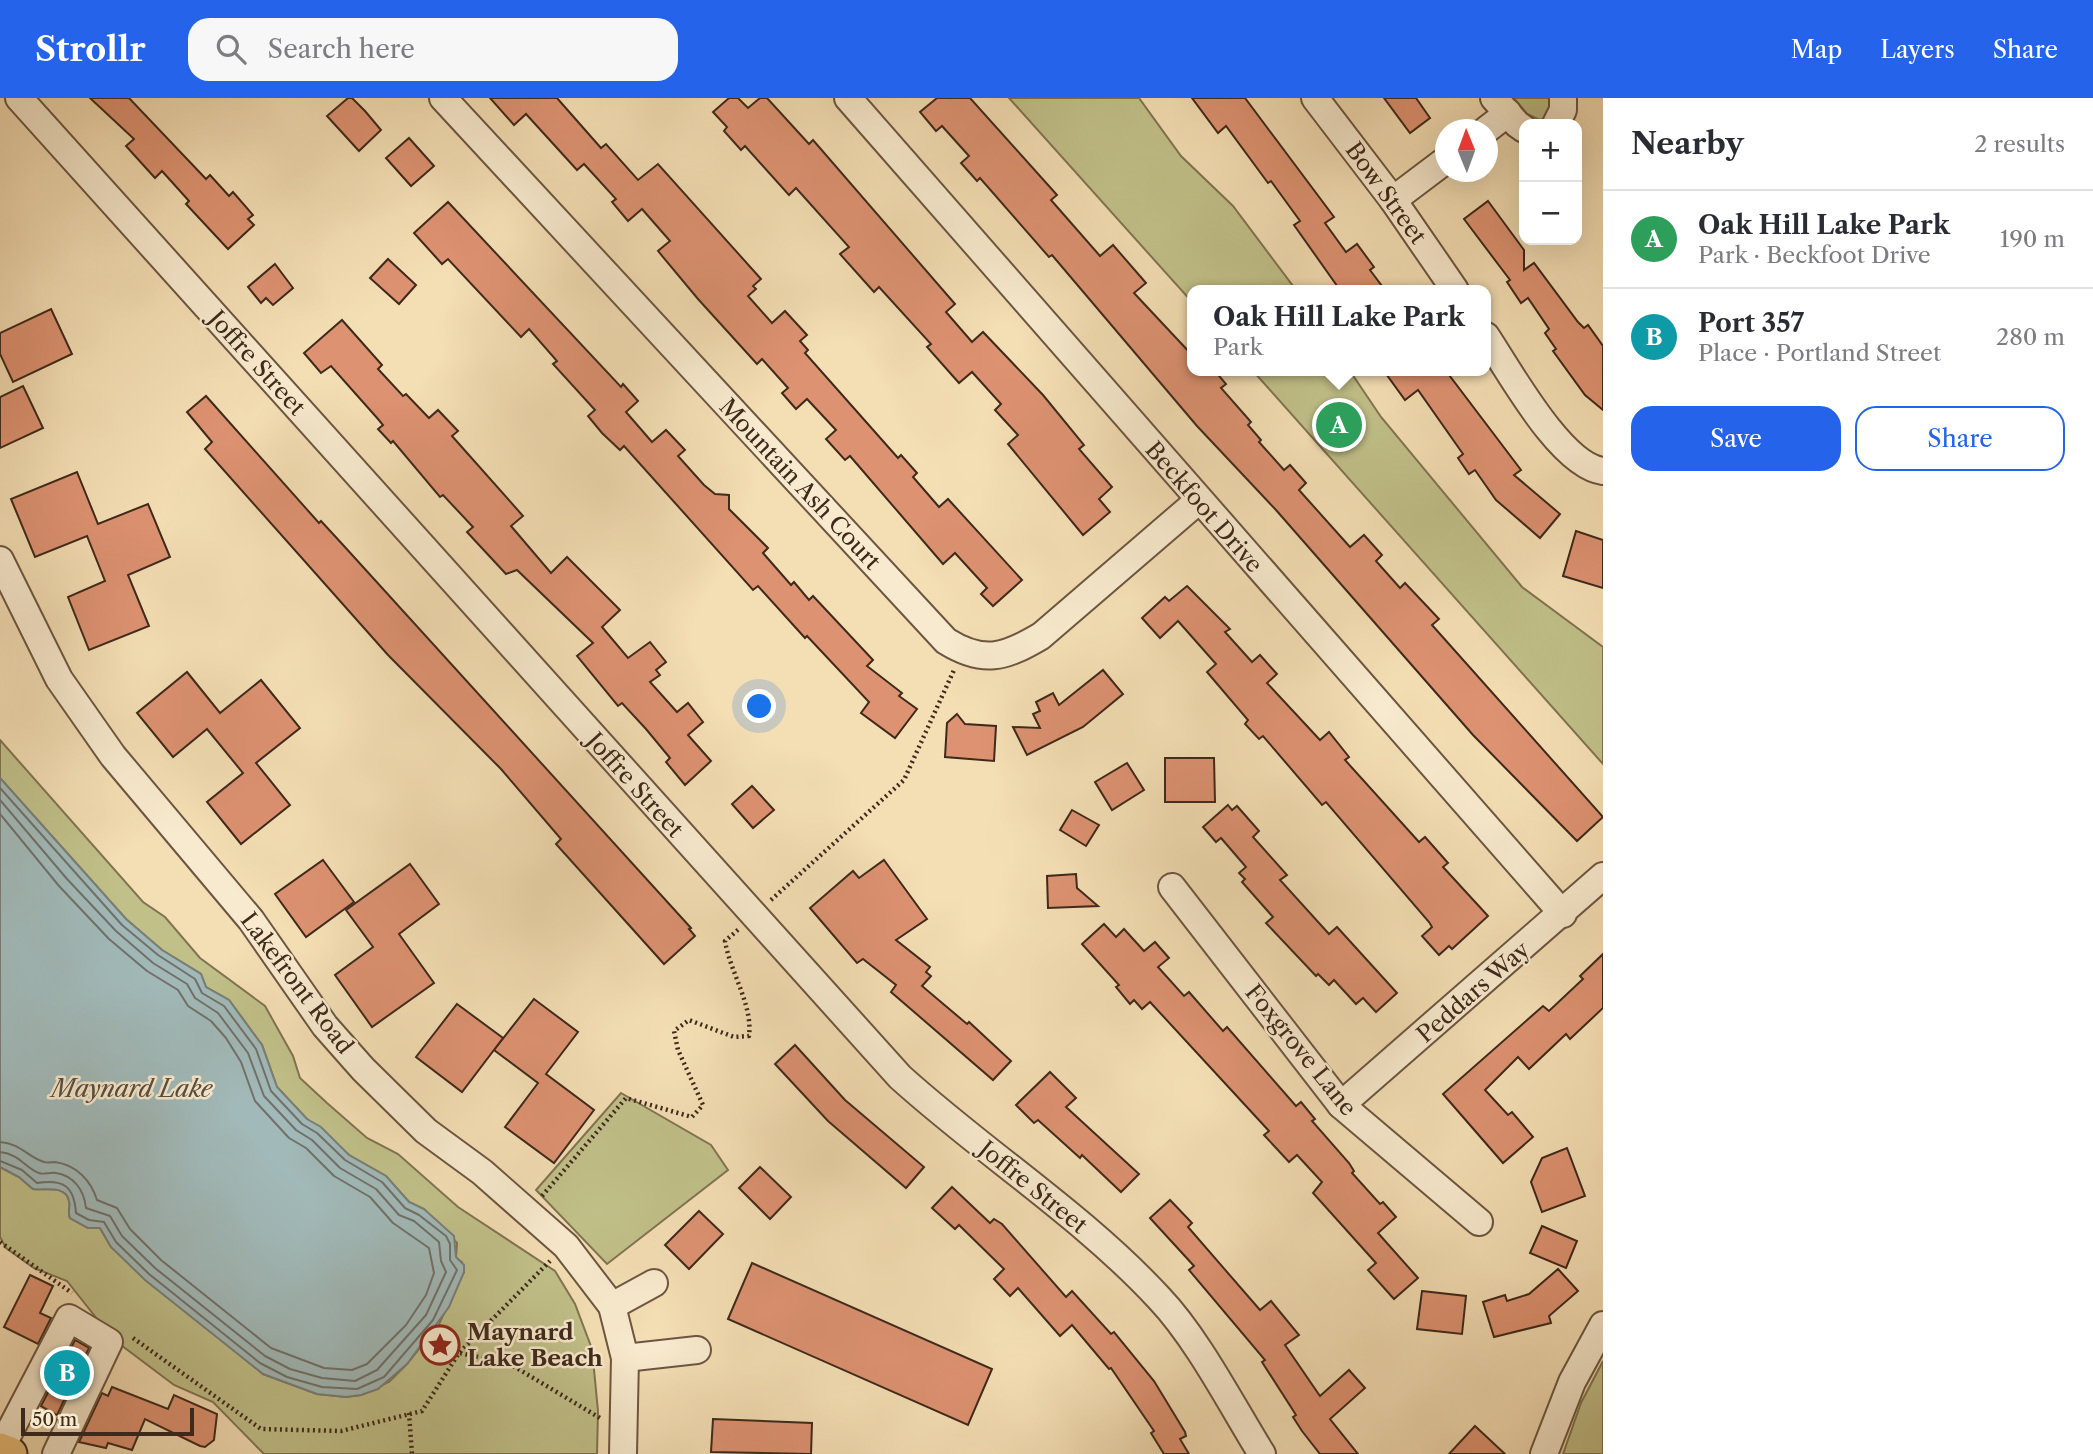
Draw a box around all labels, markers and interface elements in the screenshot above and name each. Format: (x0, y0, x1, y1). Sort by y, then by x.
search box (188, 18, 678, 81)
text: Strollr (35, 29, 146, 70)
icon: search (212, 30, 250, 68)
text: Search here (268, 33, 415, 65)
text: Map (1791, 35, 1842, 64)
text: Layers (1880, 35, 1955, 64)
text: Share (1993, 35, 2058, 64)
north arrow (1435, 119, 1498, 182)
map controls (1519, 119, 1582, 245)
button: + (1519, 119, 1582, 182)
text: Nearby (1631, 125, 1744, 162)
text: 2 results (1974, 130, 2065, 158)
street label: Bow Street (1340, 137, 1432, 249)
button: − (1519, 182, 1582, 245)
text: Oak Hill Lake Park (1698, 209, 1950, 241)
text: A (1645, 225, 1663, 253)
text: 190 m (2000, 225, 2065, 253)
text: Park · Beckfoot Drive (1698, 241, 1931, 269)
popup (1187, 285, 1491, 376)
text: Oak Hill Lake Park (1213, 301, 1465, 333)
street label: Joffre Street (201, 303, 311, 421)
text: Port 357 (1698, 307, 1804, 339)
text: B (1645, 323, 1663, 351)
text: 280 m (1996, 323, 2065, 351)
text: Park (1213, 333, 1263, 361)
text: Place · Portland Street (1698, 339, 1941, 367)
street label: Mountain Ash Court (714, 393, 886, 575)
pin: A (1316, 399, 1362, 451)
button: Save (1631, 406, 1841, 471)
button: Share (1855, 406, 2065, 471)
street label: Beckfoot Drive (1139, 436, 1269, 578)
your location (742, 689, 776, 723)
street label: Joffre Street (579, 725, 689, 843)
street label: Lakefront Road (235, 907, 359, 1059)
street label: Peddars Way (1411, 935, 1535, 1049)
street label: Foxgrove Lane (1239, 979, 1363, 1121)
water label: Maynard Lake (49, 1074, 214, 1103)
street label: Joffre Street (971, 1133, 1093, 1239)
place label: Maynard Lake Beach (467, 1318, 603, 1372)
place icon: Maynard Lake Beach (419, 1324, 461, 1366)
pin: B (44, 1347, 90, 1399)
scale bar (21, 1405, 194, 1437)
text: 50 m (32, 1408, 77, 1431)

